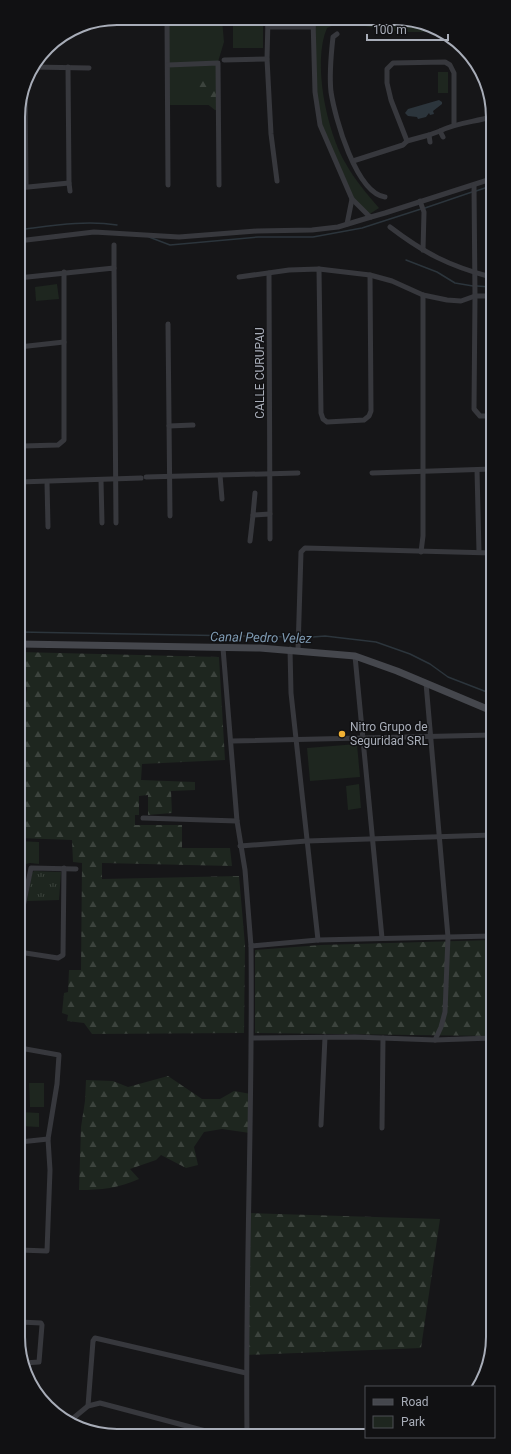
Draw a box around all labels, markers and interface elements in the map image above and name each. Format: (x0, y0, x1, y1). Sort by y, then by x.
scale bar (367, 16, 448, 42)
text: 100 m (373, 23, 407, 37)
street label: CALLE CURUPAU (253, 327, 267, 419)
water label: Canal Pedro Velez (210, 629, 313, 646)
place label: Nitro Grupo de Seguridad SRL (350, 720, 428, 748)
marker: Nitro Grupo de Seguridad SRL (337, 729, 347, 739)
legend (365, 1386, 495, 1438)
text: Road (401, 1395, 429, 1409)
text: Park (401, 1415, 426, 1429)

